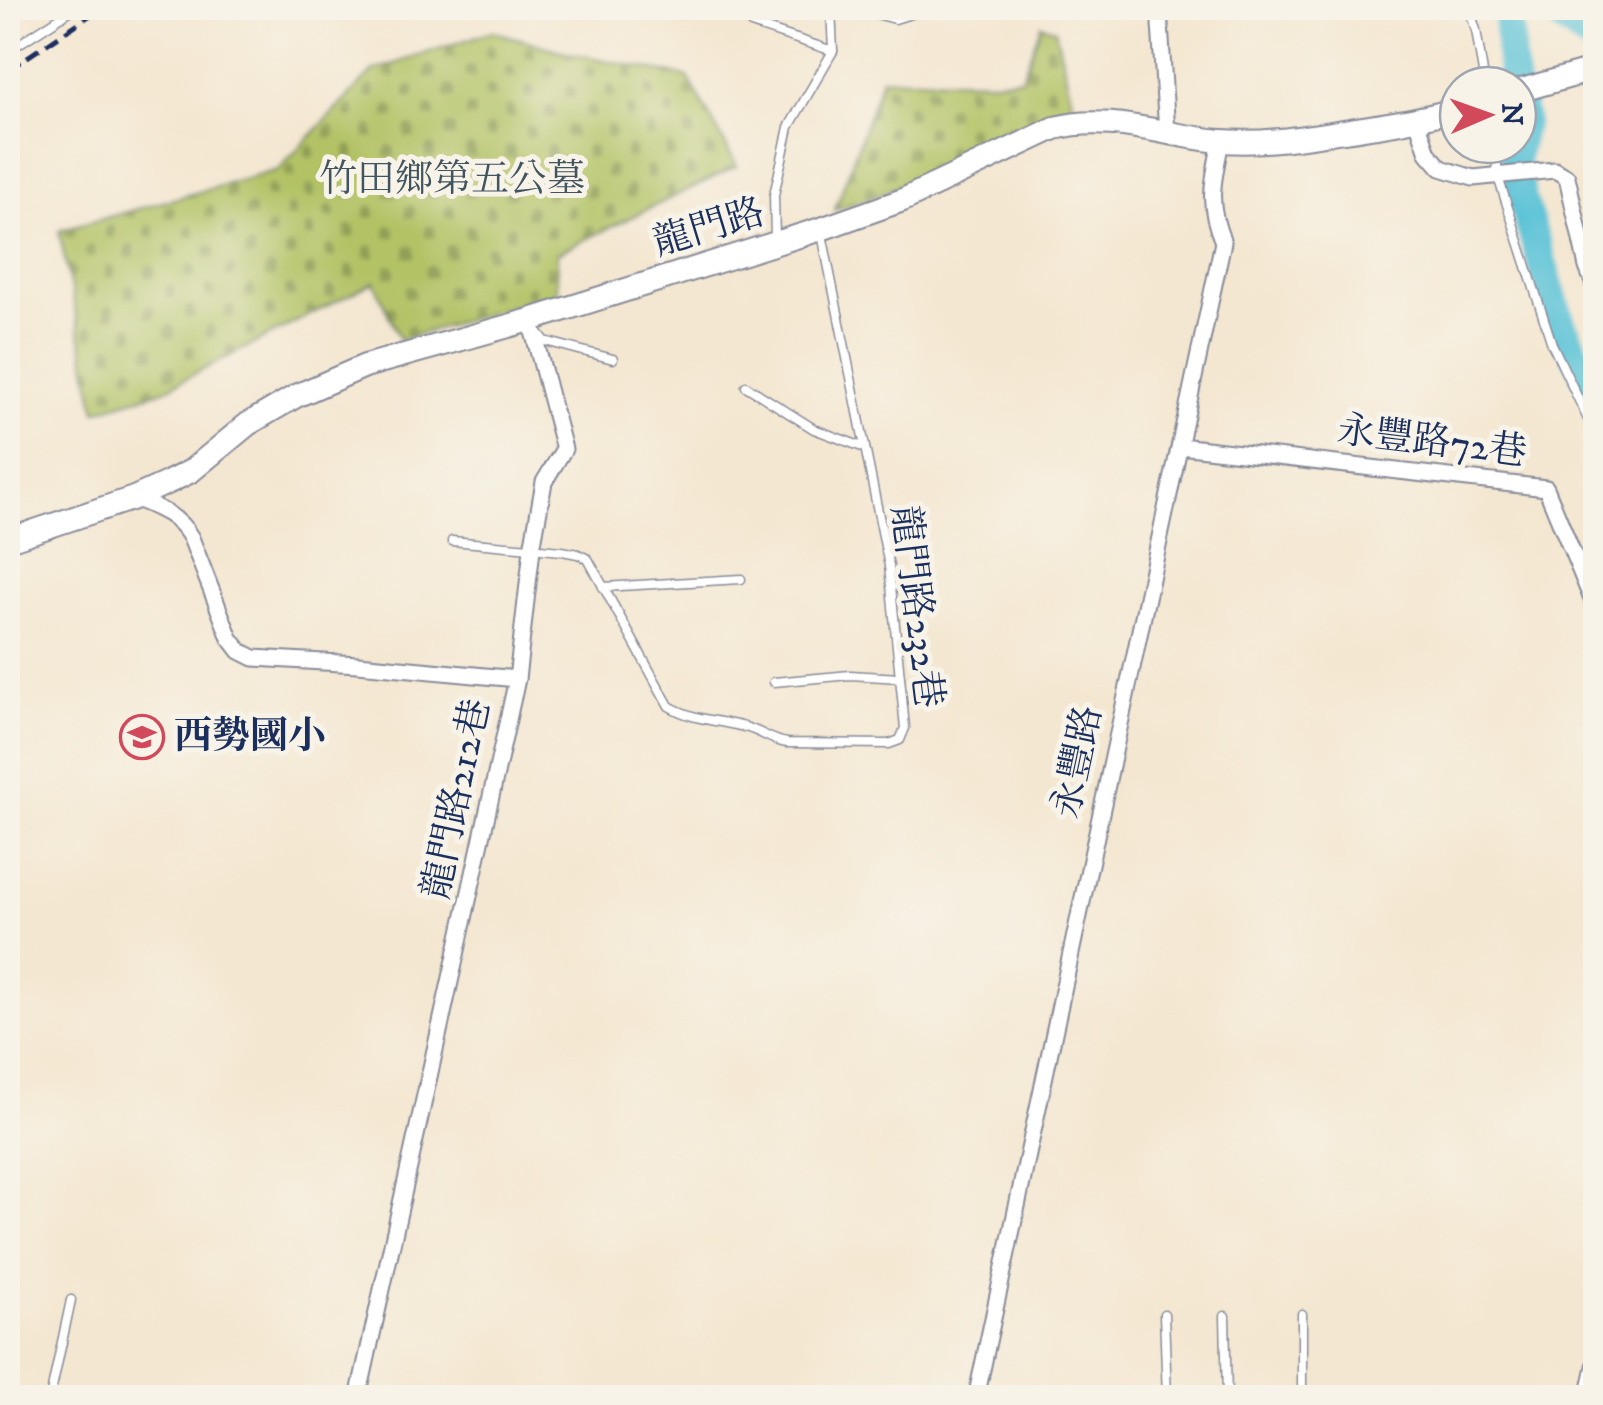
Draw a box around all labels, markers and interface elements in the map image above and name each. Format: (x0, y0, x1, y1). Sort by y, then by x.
north arrow (1438, 65, 1538, 165)
text: N (1494, 102, 1529, 126)
park label: 竹田鄉第五公墓 (319, 156, 585, 204)
street label: 龍門路 (647, 188, 771, 268)
street label: 永豐路72巷 (1334, 407, 1530, 477)
street label: 龍門路232巷 (880, 503, 952, 711)
street label: 龍門路212巷 (412, 695, 502, 903)
street label: 永豐路 (1043, 701, 1113, 823)
place label: 西勢國小 (174, 713, 326, 761)
school or university icon: 西勢國小 (119, 714, 165, 760)

